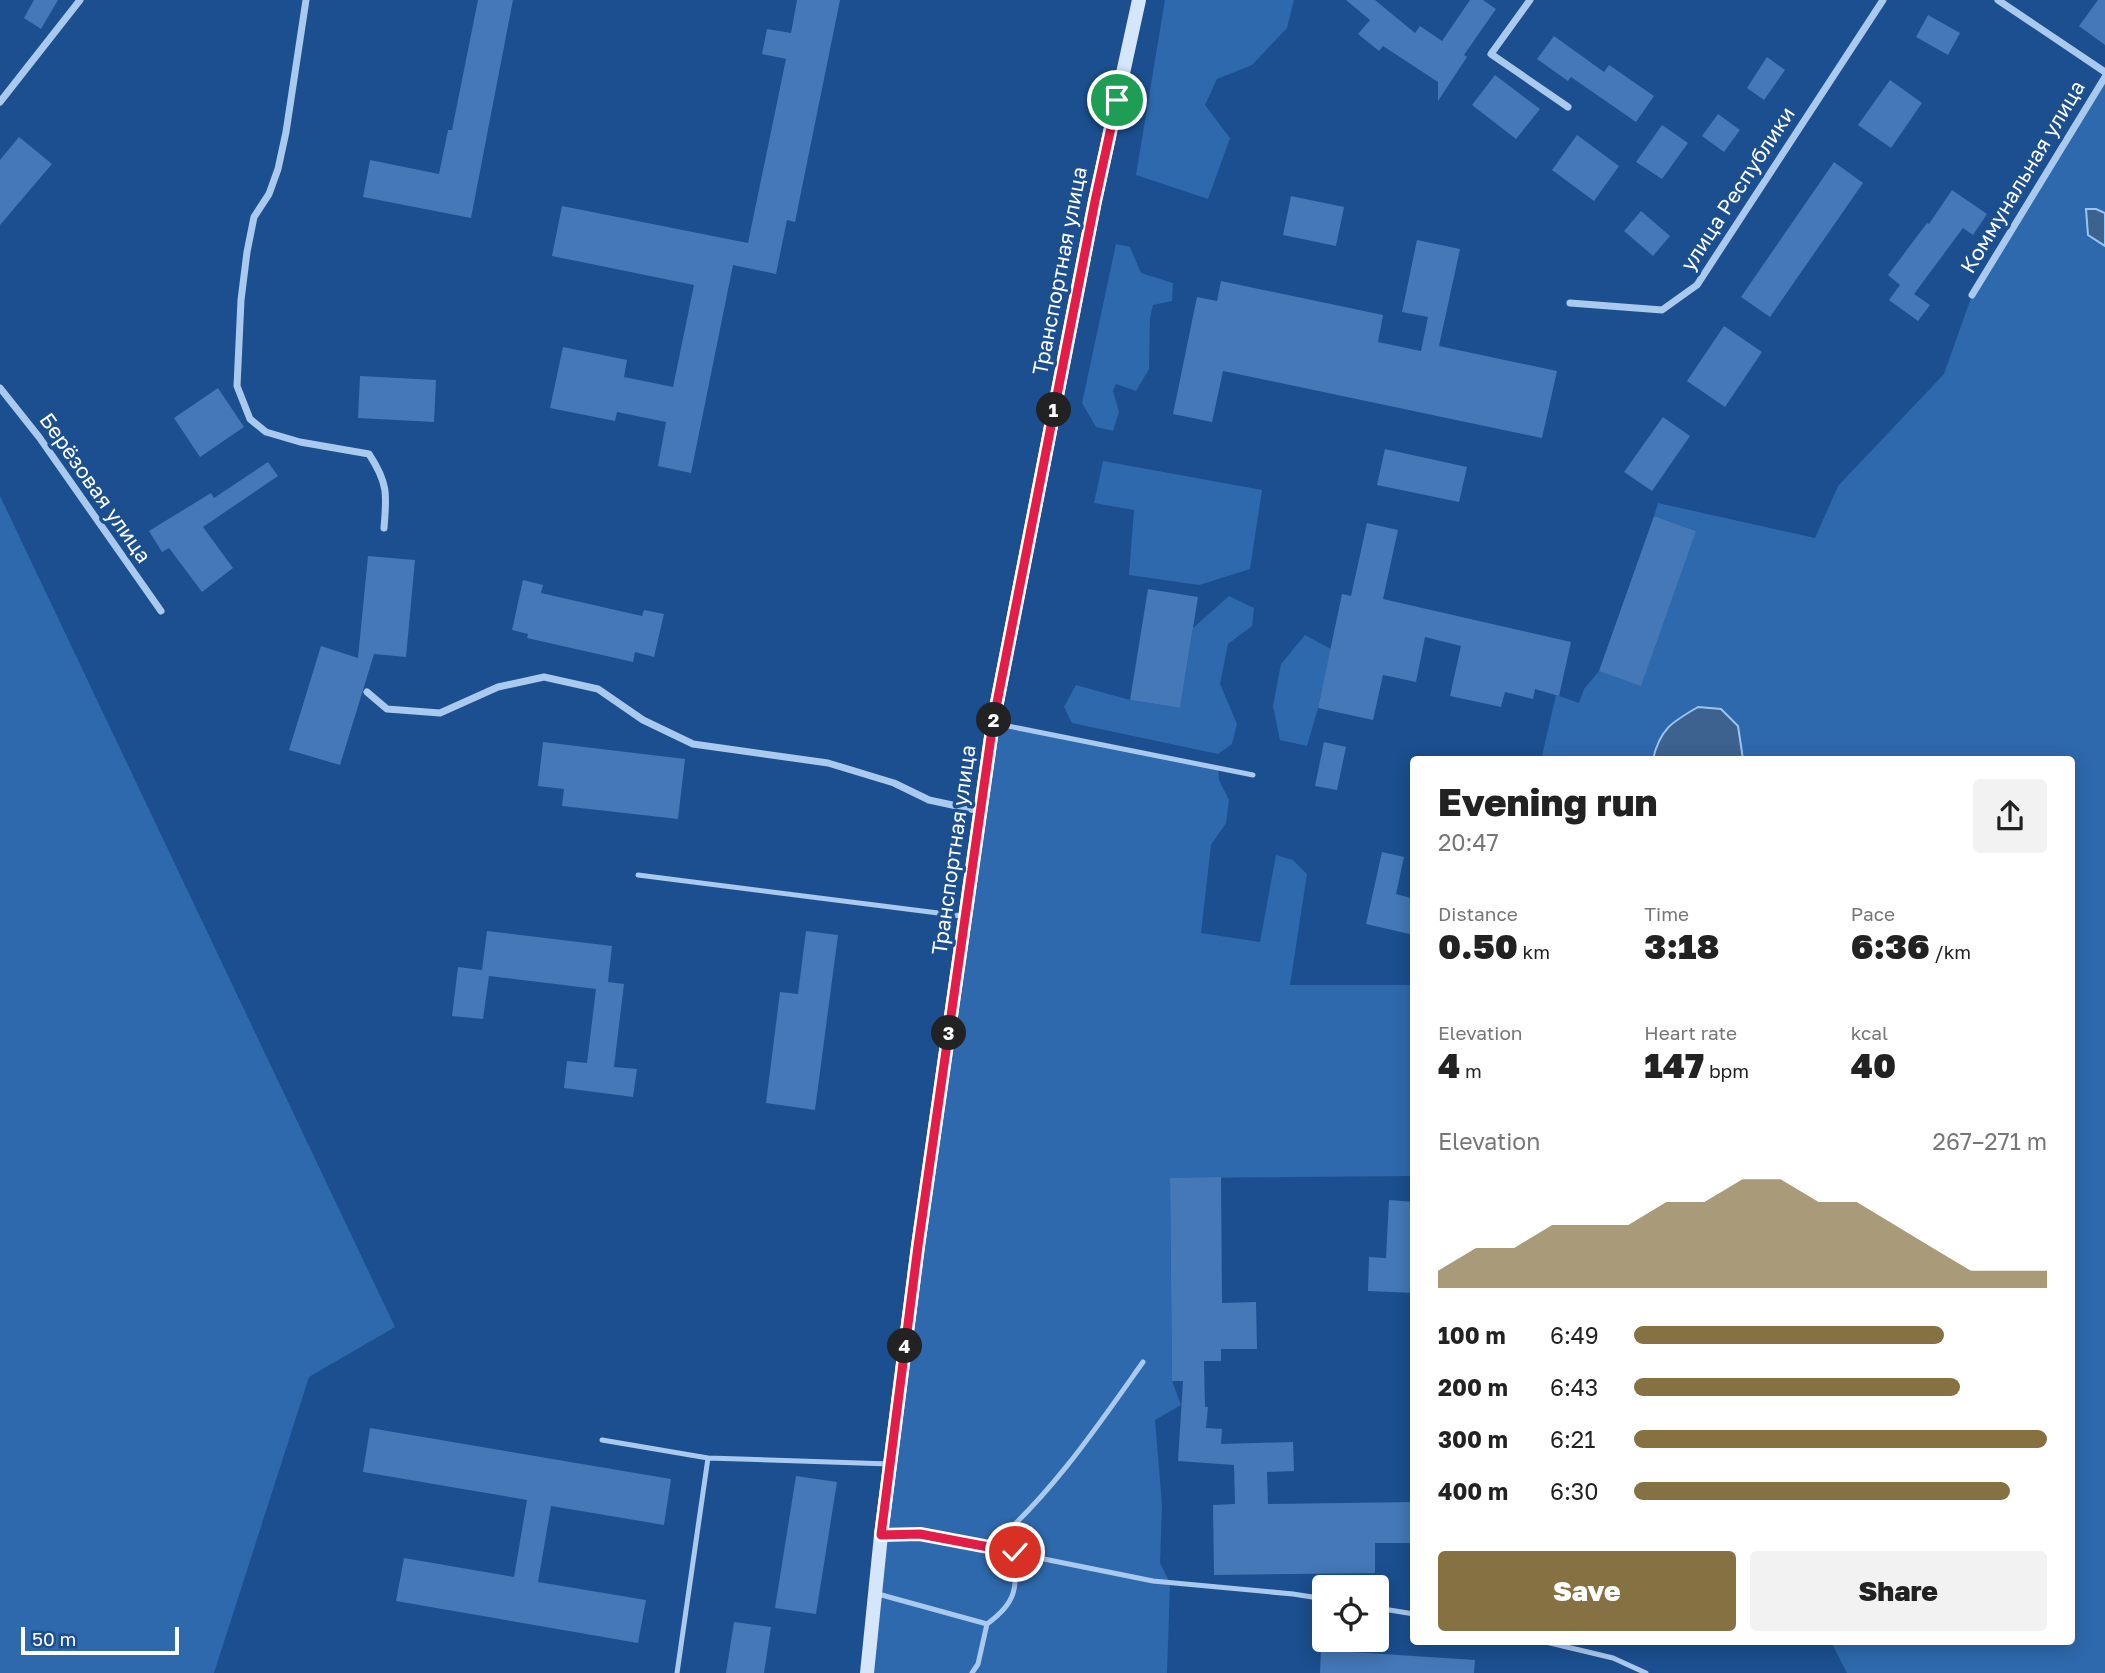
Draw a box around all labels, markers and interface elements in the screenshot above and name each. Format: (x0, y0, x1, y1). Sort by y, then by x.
pin (1087, 70, 1147, 130)
street label: Коммунальная улица (1954, 75, 2090, 278)
icon: arrive (1098, 81, 1136, 119)
street label: улица Республики (1674, 101, 1800, 275)
street label: Транспортная улица (1026, 164, 1092, 377)
pin: 1 (1036, 392, 1072, 428)
text: 1 (1049, 398, 1058, 421)
street label: Берёзовая улица (34, 407, 157, 568)
pin: 2 (976, 702, 1012, 738)
text: 2 (988, 708, 999, 731)
street label: Транспортная улица (925, 743, 981, 957)
text: Evening run (1438, 779, 1657, 824)
button: share (1973, 779, 2047, 853)
text: 20:47 (1438, 828, 1499, 856)
text: Distance (1438, 902, 1518, 925)
text: Time (1644, 902, 1689, 925)
text: Pace (1851, 902, 1895, 925)
text: 0.50 (1438, 925, 1518, 967)
text: 3:18 (1644, 925, 1719, 967)
text: 6:36 (1851, 925, 1930, 967)
text: km (1518, 940, 1550, 963)
text: /km (1930, 940, 1971, 963)
pin: 3 (932, 1016, 967, 1050)
text: 3 (943, 1021, 954, 1044)
text: Elevation (1438, 1021, 1523, 1044)
text: Heart rate (1644, 1021, 1737, 1044)
text: kcal (1851, 1021, 1888, 1044)
text: 4 (1438, 1044, 1460, 1086)
text: 147 (1644, 1044, 1704, 1086)
text: 40 (1851, 1044, 1896, 1086)
text: m (1460, 1059, 1482, 1082)
text: bpm (1704, 1059, 1749, 1082)
text: Elevation (1438, 1127, 1540, 1155)
text: 267–271 m (1933, 1127, 2047, 1155)
text: 100 m (1438, 1321, 1506, 1349)
text: 6:49 (1550, 1321, 1599, 1349)
pin: 4 (888, 1328, 922, 1364)
text: 4 (899, 1334, 910, 1357)
text: 200 m (1438, 1373, 1508, 1401)
text: 6:43 (1550, 1373, 1598, 1401)
text: 300 m (1438, 1425, 1508, 1453)
text: 6:21 (1550, 1425, 1595, 1453)
text: 400 m (1438, 1477, 1508, 1505)
text: 6:30 (1550, 1477, 1599, 1505)
pin (985, 1522, 1045, 1582)
icon: check (996, 1533, 1034, 1571)
button: Save (1438, 1551, 1736, 1631)
button: Share (1750, 1551, 2047, 1631)
map controls (1312, 1575, 1389, 1652)
button: locate (1312, 1575, 1389, 1652)
scale bar (21, 1624, 178, 1656)
text: 50 m (32, 1627, 76, 1650)

